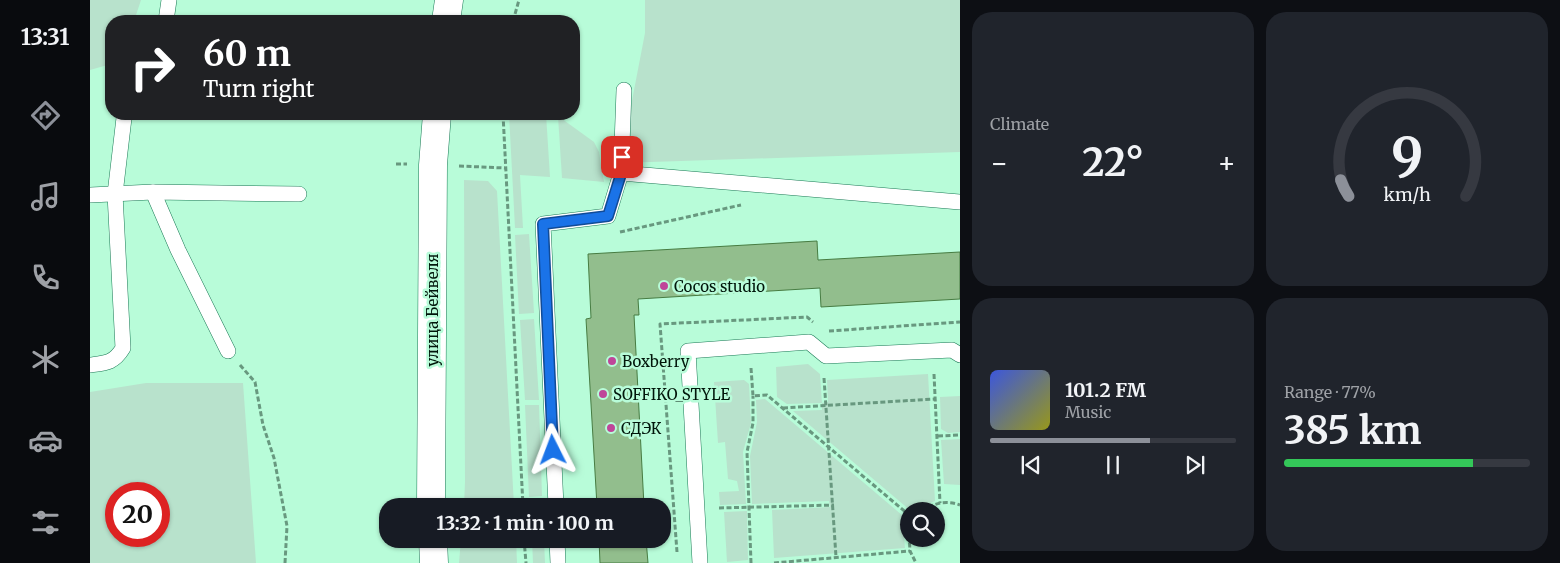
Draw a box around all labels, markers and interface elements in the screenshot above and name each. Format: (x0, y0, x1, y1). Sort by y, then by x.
text: 13:31 (21, 23, 69, 51)
text: 60 m (203, 32, 291, 76)
icon: right (120, 35, 185, 100)
text: Turn right (203, 75, 314, 103)
icon: directions (28, 98, 63, 133)
text: Climate (990, 114, 1049, 134)
text: 9 (1391, 124, 1423, 189)
pin (601, 136, 643, 178)
text: 22° (1082, 139, 1144, 186)
icon: arrive (608, 143, 636, 171)
text: − (990, 145, 1009, 181)
text: + (1217, 145, 1236, 181)
icon: music (28, 179, 63, 214)
text: km/h (1383, 183, 1431, 206)
street label: улица Бейвеля (423, 253, 442, 367)
icon: phone (28, 260, 63, 295)
place label: Cocos studio (674, 277, 765, 296)
marker: Cocos studio (658, 280, 670, 292)
icon: climate (28, 342, 63, 377)
place label: Boxberry (622, 352, 690, 371)
marker: Boxberry (606, 355, 618, 367)
text: 101.2 FM (1065, 378, 1146, 402)
text: Range · 77% (1284, 382, 1376, 402)
place label: SOFFIKO_STYLE (613, 385, 730, 404)
marker: SOFFIKO_STYLE (597, 388, 609, 400)
text: Music (1065, 402, 1111, 422)
text: 385 km (1284, 407, 1422, 454)
place label: СДЭК (621, 419, 662, 438)
marker: СДЭК (605, 422, 617, 434)
icon: car (28, 423, 63, 458)
position arrow (526, 423, 578, 475)
icon: previous (1017, 451, 1045, 479)
icon: pause (1099, 451, 1127, 479)
icon: next (1181, 451, 1209, 479)
speed limit sign: 20 (105, 482, 170, 547)
map controls (900, 502, 945, 547)
button: search (900, 502, 945, 547)
icon: filters (28, 505, 63, 540)
text: 13:32 · 1 min · 100 m (436, 511, 614, 535)

